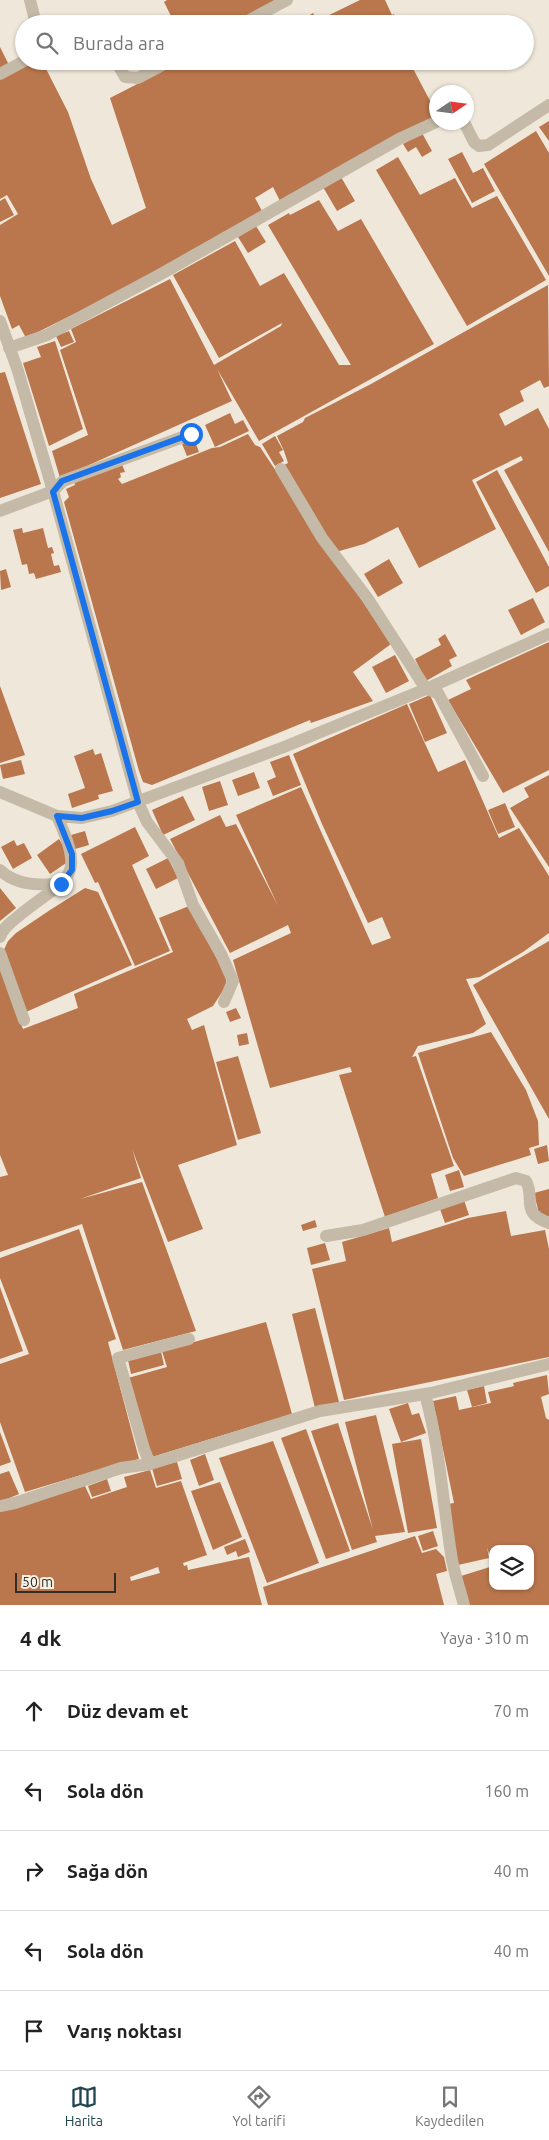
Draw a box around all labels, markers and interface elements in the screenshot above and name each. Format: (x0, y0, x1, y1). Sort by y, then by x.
search box (15, 15, 534, 70)
icon: search (33, 29, 61, 57)
text: Burada ara (73, 32, 165, 54)
north arrow (429, 85, 474, 130)
route start (180, 423, 203, 446)
route end (50, 873, 73, 896)
map controls (489, 1545, 534, 1590)
button: layers (489, 1545, 534, 1590)
scale bar (15, 1570, 116, 1593)
text: 50 m (22, 1574, 53, 1590)
text: 4 dk (20, 1626, 61, 1650)
text: Yaya · 310 m (440, 1629, 529, 1647)
icon: ahead (20, 1697, 48, 1725)
text: Düz devam et (67, 1700, 188, 1722)
text: 70 m (493, 1702, 529, 1720)
icon: left (20, 1777, 48, 1805)
text: Sola dön (67, 1780, 144, 1802)
text: 160 m (484, 1782, 529, 1800)
icon: right (20, 1857, 48, 1885)
text: Sağa dön (67, 1860, 148, 1882)
text: 40 m (493, 1862, 529, 1880)
icon: left (20, 1937, 48, 1965)
text: Sola dön (67, 1940, 144, 1962)
text: 40 m (493, 1942, 529, 1960)
icon: arrive (20, 2017, 48, 2045)
text: Varış noktası (67, 2020, 182, 2042)
tab: Harita (65, 2083, 103, 2129)
tab: Yol tarifi (232, 2083, 286, 2129)
tab: Kaydedilen (415, 2083, 484, 2129)

